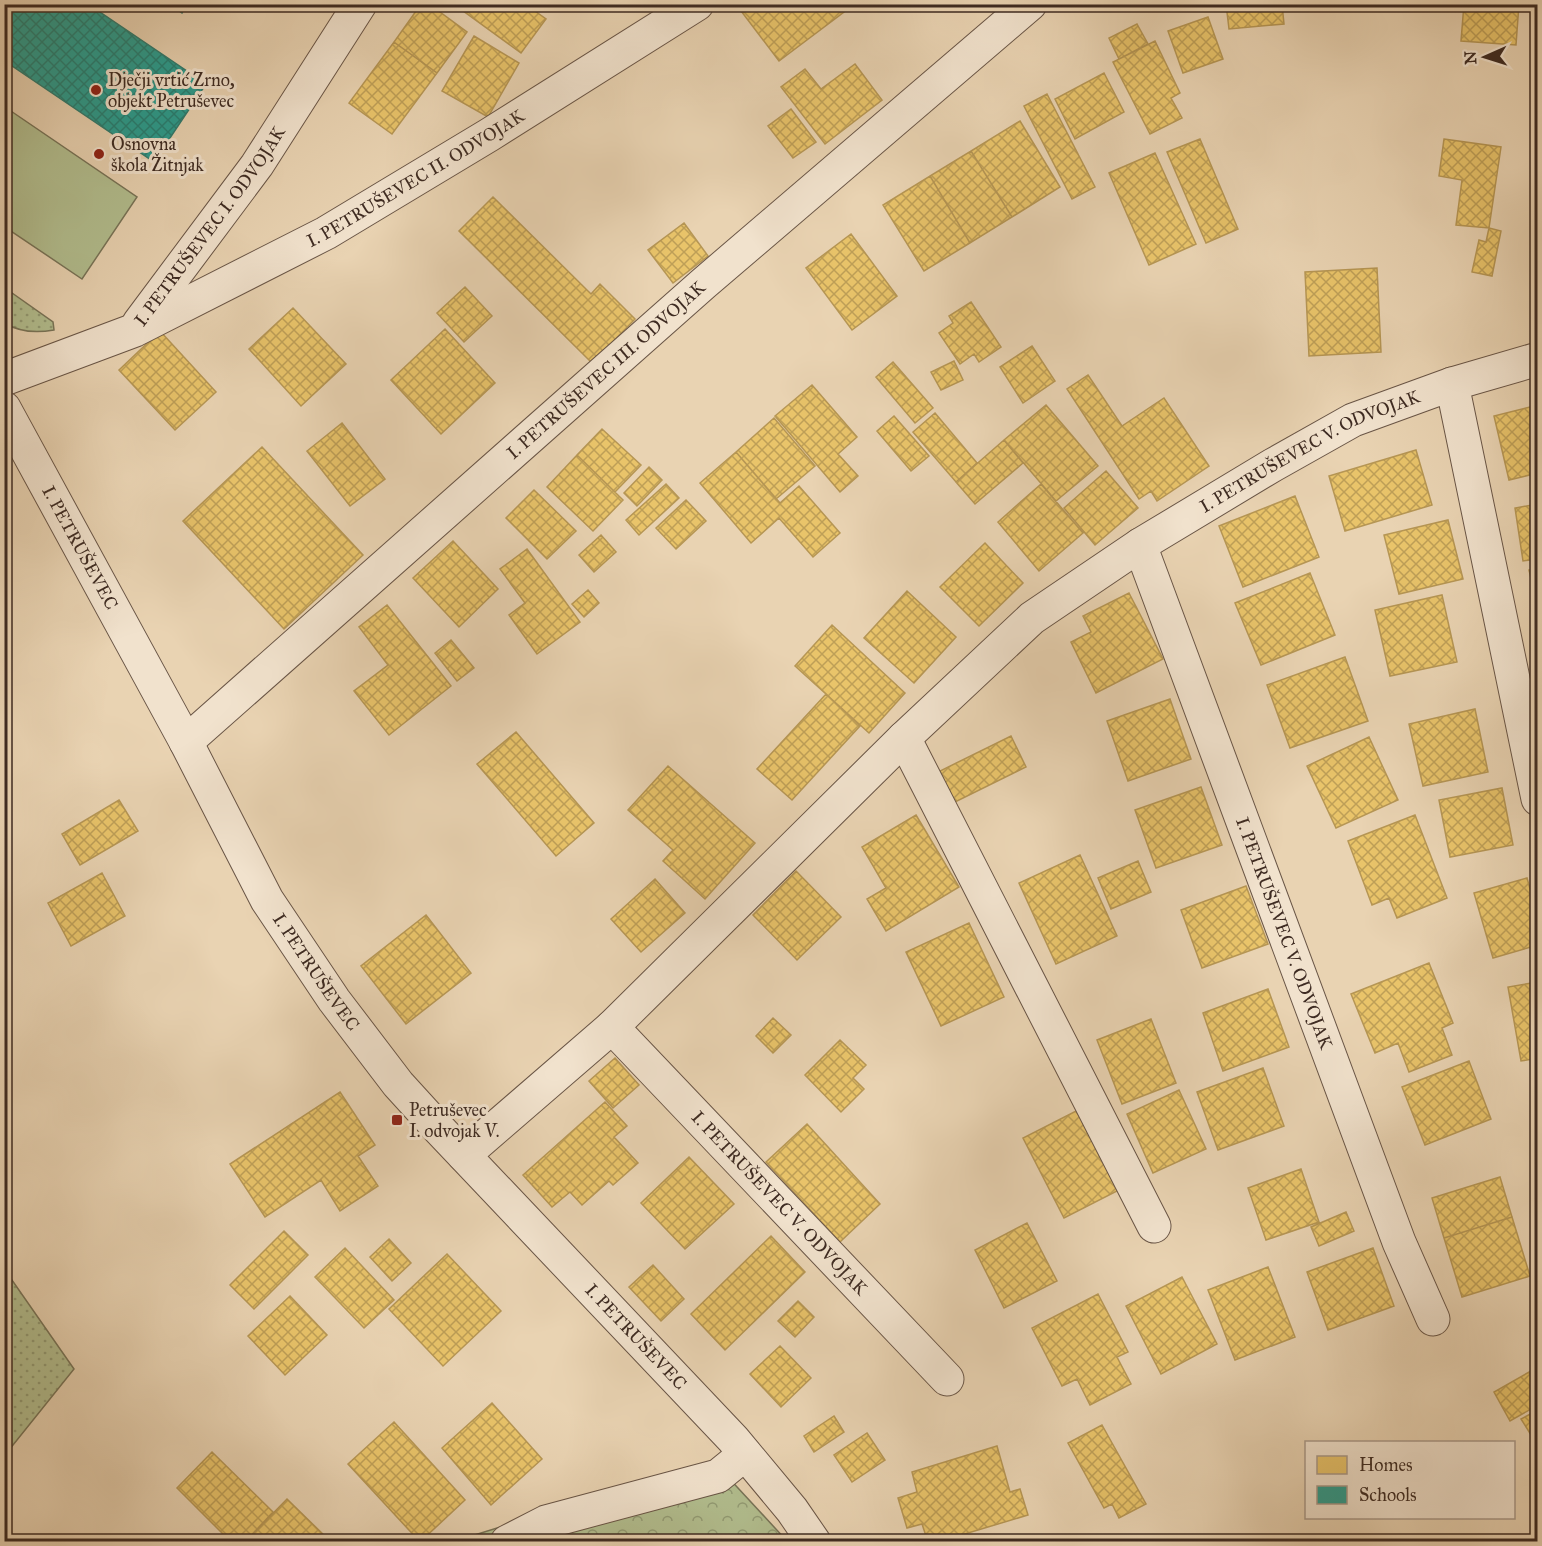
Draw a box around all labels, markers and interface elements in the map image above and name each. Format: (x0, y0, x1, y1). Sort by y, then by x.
north arrow (1455, 27, 1515, 87)
text: N (1461, 50, 1480, 65)
place label: Dječji vrtić Zrno, objekt Petruševec (108, 69, 235, 112)
marker: Dječji vrtić Zrno, objekt Petruševec (89, 83, 103, 97)
street label: I. PETRUŠEVEC II. ODVOJAK (303, 104, 529, 252)
street label: I. PETRUŠEVEC I. ODVOJAK (130, 121, 291, 330)
place label: Osnovna škola Žitnjak (111, 133, 204, 176)
marker: Osnovna škola Žitnjak (92, 147, 106, 161)
street label: I. PETRUŠEVEC III. ODVOJAK (502, 276, 711, 464)
street label: I. PETRUŠEVEC V. ODVOJAK (1196, 385, 1424, 517)
street label: I. PETRUŠEVEC (37, 482, 123, 613)
street label: I. PETRUŠEVEC V. ODVOJAK (1231, 814, 1338, 1053)
street label: I. PETRUŠEVEC (268, 909, 364, 1035)
place label: Petruševec I. odvojak V. (409, 1099, 500, 1142)
street label: I. PETRUŠEVEC V. ODVOJAK (687, 1106, 873, 1301)
marker: Petruševec I. odvojak V. (390, 1113, 404, 1127)
street label: I. PETRUŠEVEC (581, 1279, 691, 1394)
legend (1305, 1441, 1515, 1519)
text: Homes (1359, 1454, 1413, 1476)
text: Schools (1359, 1484, 1417, 1506)

